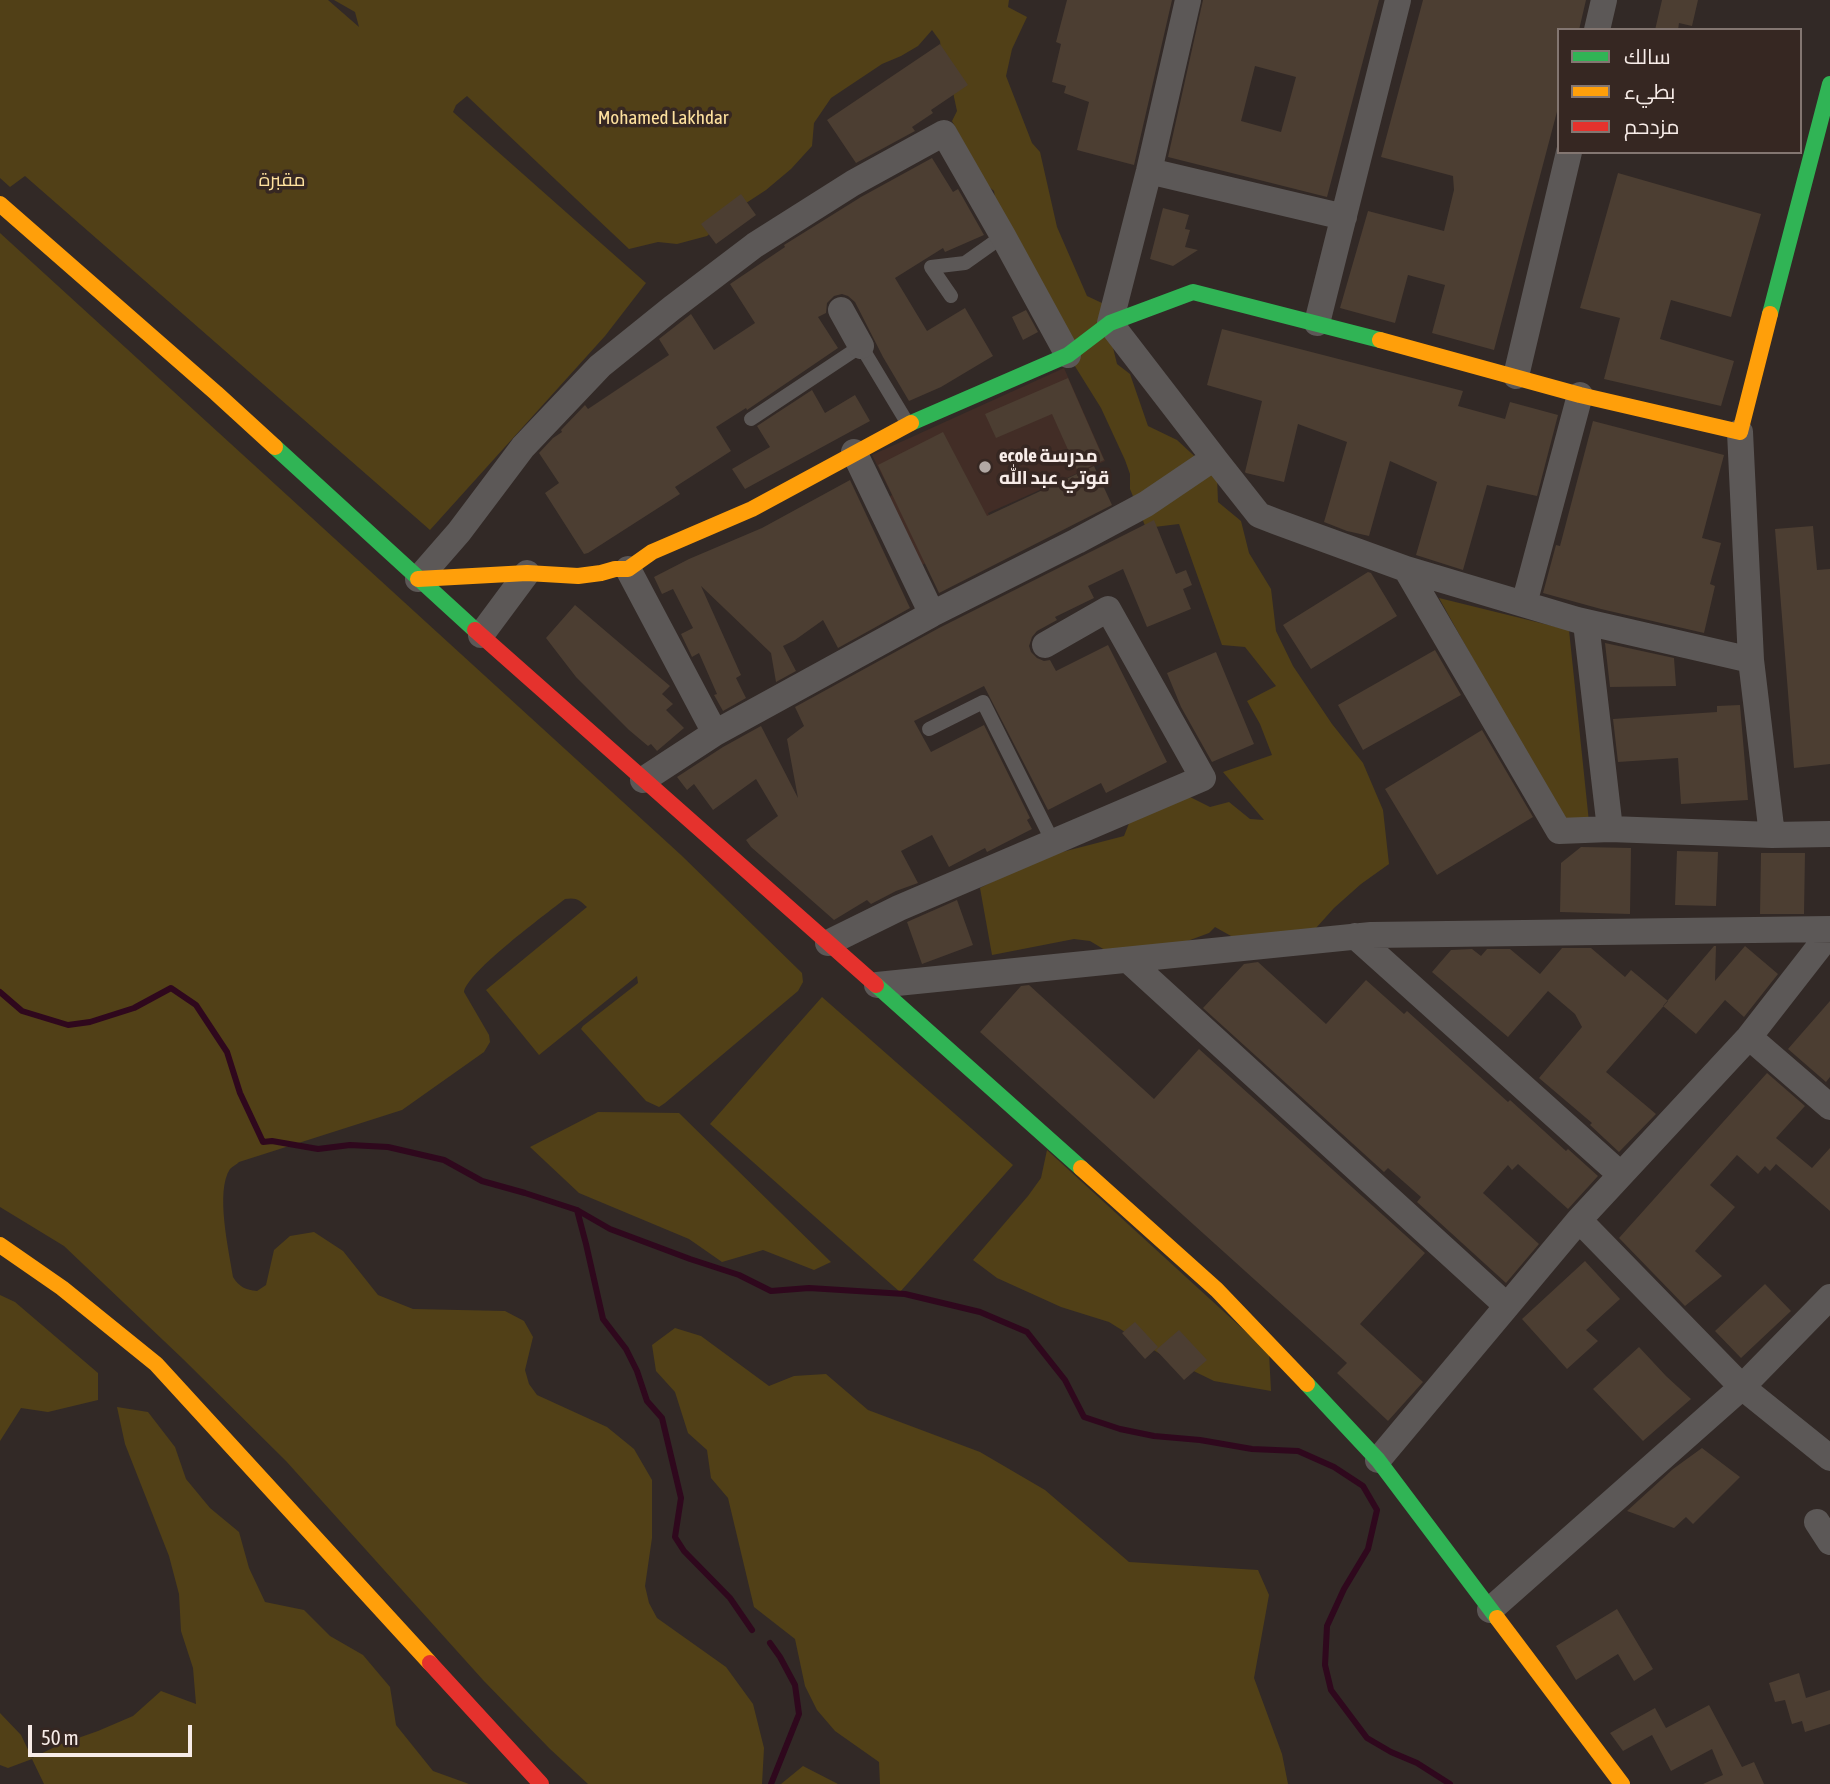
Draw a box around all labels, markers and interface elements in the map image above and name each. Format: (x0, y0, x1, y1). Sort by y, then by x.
legend (1557, 28, 1802, 154)
text: سالك (1624, 44, 1671, 68)
text: بطيء (1624, 79, 1675, 103)
park label: Mohamed Lakhdar (598, 107, 728, 129)
text: مزدحم (1624, 114, 1679, 138)
park label: مقبرة (259, 169, 305, 191)
place label: ecole مدرسة قوتي عبد الله (999, 445, 1110, 489)
marker: ecole مدرسة قوتي عبد الله (977, 459, 993, 475)
scale bar (32, 1710, 196, 1754)
text: 50 m (41, 1725, 79, 1749)

